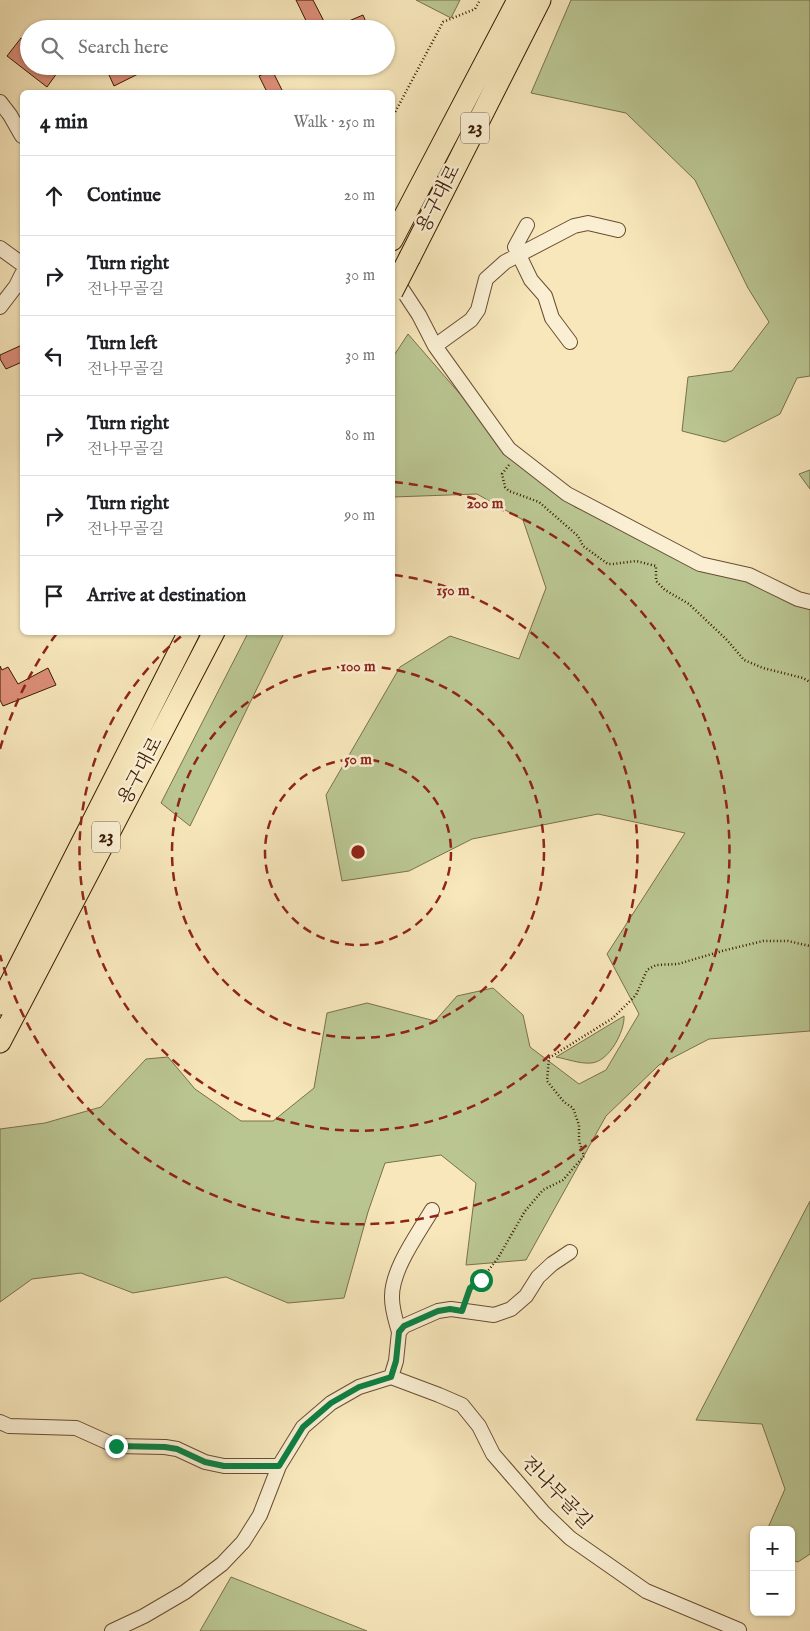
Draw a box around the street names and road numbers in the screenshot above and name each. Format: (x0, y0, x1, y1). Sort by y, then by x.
road number: 23 (461, 112, 489, 144)
street label: 용구대로 (412, 161, 466, 237)
street label: 용구대로 (113, 733, 169, 809)
road number: 23 (92, 822, 120, 852)
street label: 전나무골길 (515, 1452, 597, 1534)

